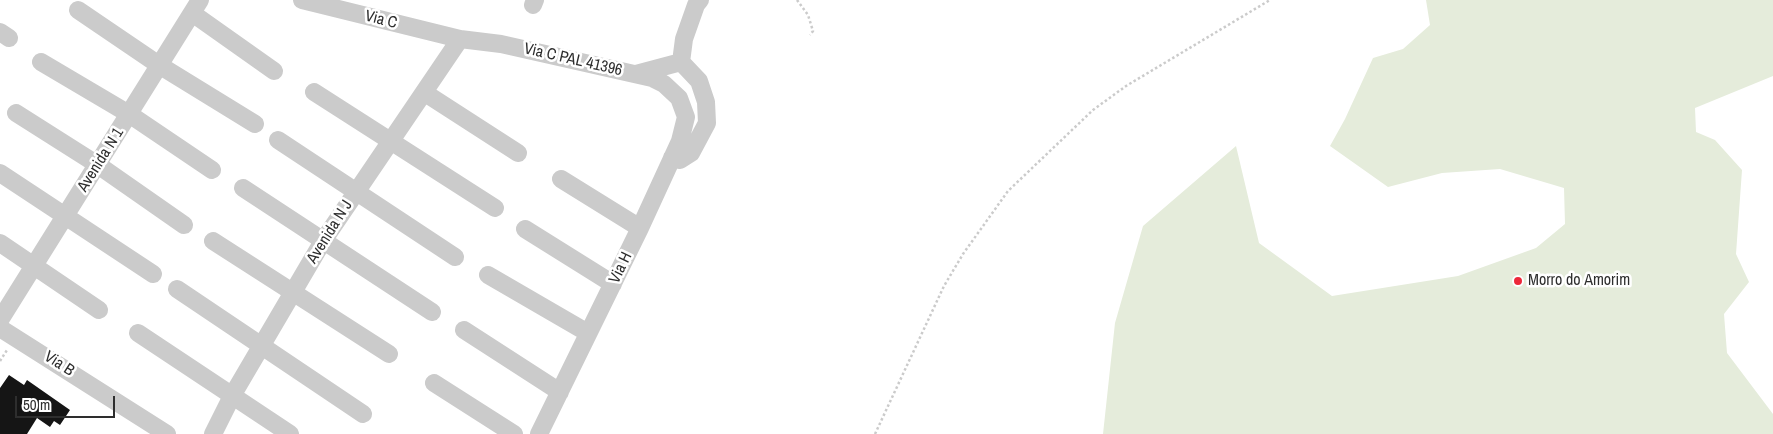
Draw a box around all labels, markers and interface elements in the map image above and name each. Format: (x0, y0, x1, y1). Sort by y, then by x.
street label: Via C (363, 7, 399, 33)
street label: Via C PAL 41396 (522, 39, 624, 81)
street label: Avenida N 1 (74, 124, 128, 196)
street label: Avenida N J (303, 197, 357, 267)
street label: Via H (605, 249, 637, 287)
place label: Morro do Amorim (1528, 271, 1630, 291)
marker: Morro do Amorim (1512, 275, 1524, 287)
street label: Via B (40, 347, 78, 381)
scale bar (18, 386, 118, 418)
text: 50 m (23, 394, 50, 415)

